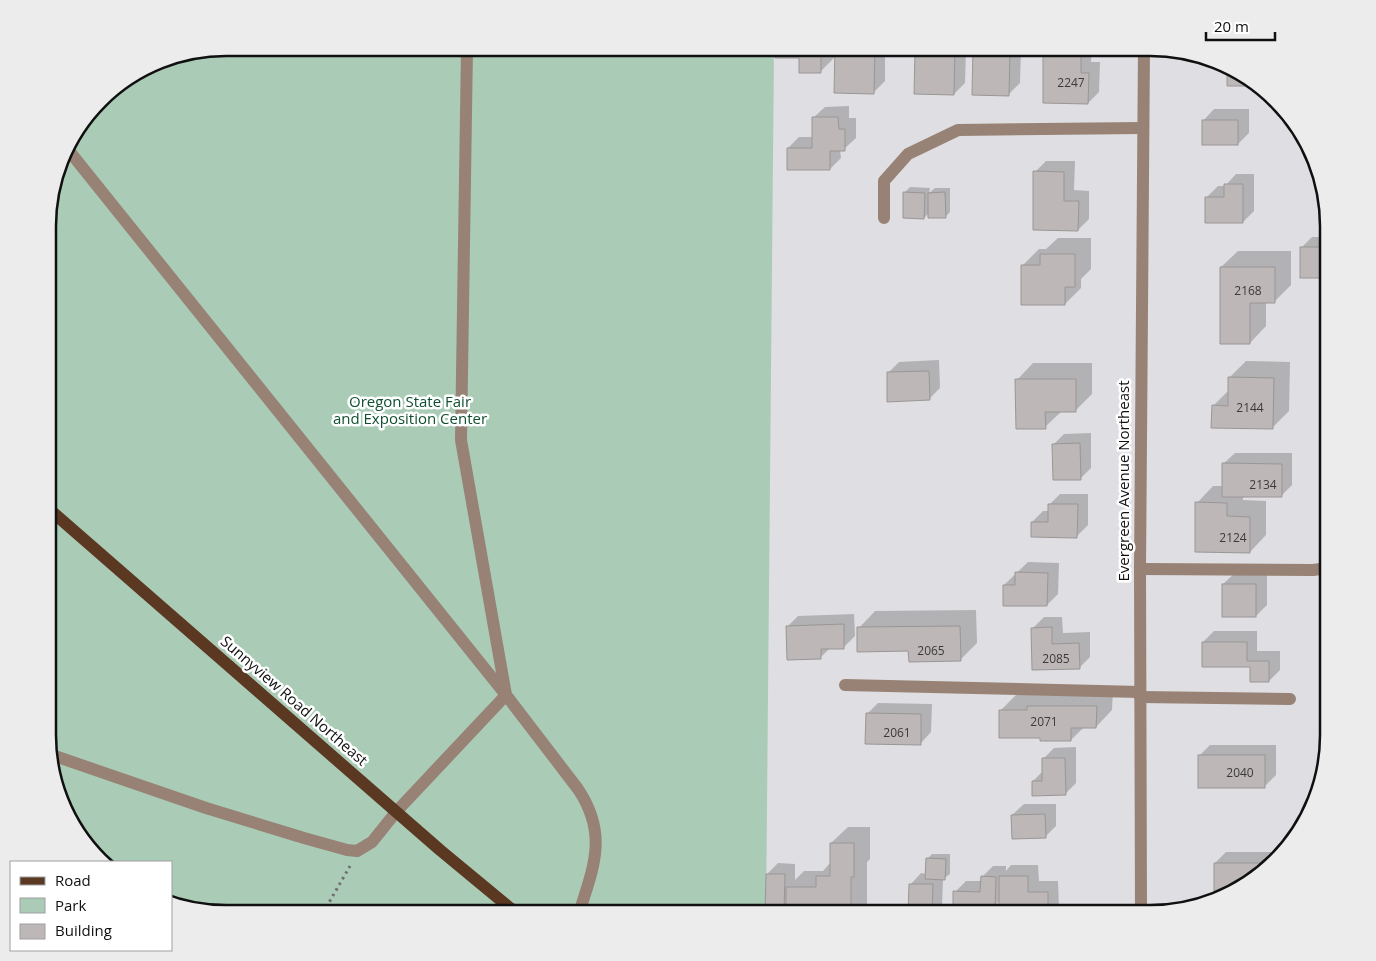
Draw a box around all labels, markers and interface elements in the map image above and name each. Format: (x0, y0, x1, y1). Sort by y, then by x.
scale bar (1206, 10, 1275, 42)
text: 20 m (1214, 16, 1249, 36)
house number: 2247 (1057, 74, 1085, 91)
house number: 2168 (1234, 282, 1262, 299)
street label: Evergreen Avenue Northeast (1113, 381, 1133, 581)
park label: Oregon State Fair and Exposition Center (333, 391, 487, 428)
house number: 2144 (1236, 399, 1264, 416)
house number: 2134 (1249, 476, 1277, 493)
house number: 2124 (1219, 529, 1247, 546)
street label: Sunnyview Road Northeast (217, 631, 372, 770)
house number: 2065 (917, 642, 945, 659)
house number: 2085 (1042, 650, 1070, 667)
house number: 2071 (1030, 713, 1058, 730)
house number: 2061 (883, 724, 911, 741)
house number: 2040 (1226, 764, 1254, 781)
legend (10, 861, 172, 951)
text: Road (55, 870, 91, 890)
text: Park (55, 895, 86, 915)
text: Building (55, 920, 112, 940)

